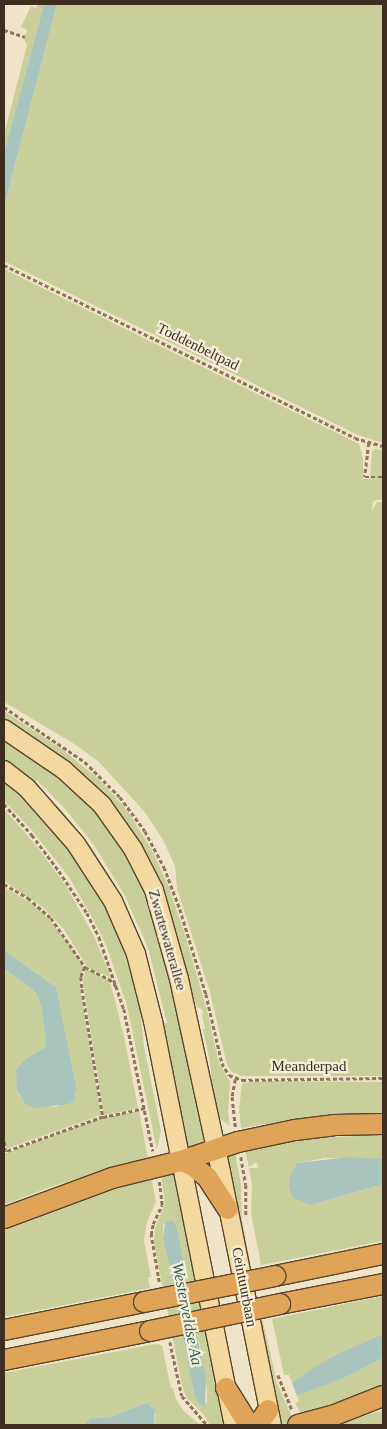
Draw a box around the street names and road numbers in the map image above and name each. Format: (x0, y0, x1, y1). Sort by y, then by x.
street label: Toddenbeltpad (154, 319, 242, 375)
street label: Zwartewaterallee (144, 887, 190, 993)
street label: Meanderpad (272, 1058, 346, 1076)
street label: Ceintuurbaan (227, 1246, 261, 1328)

